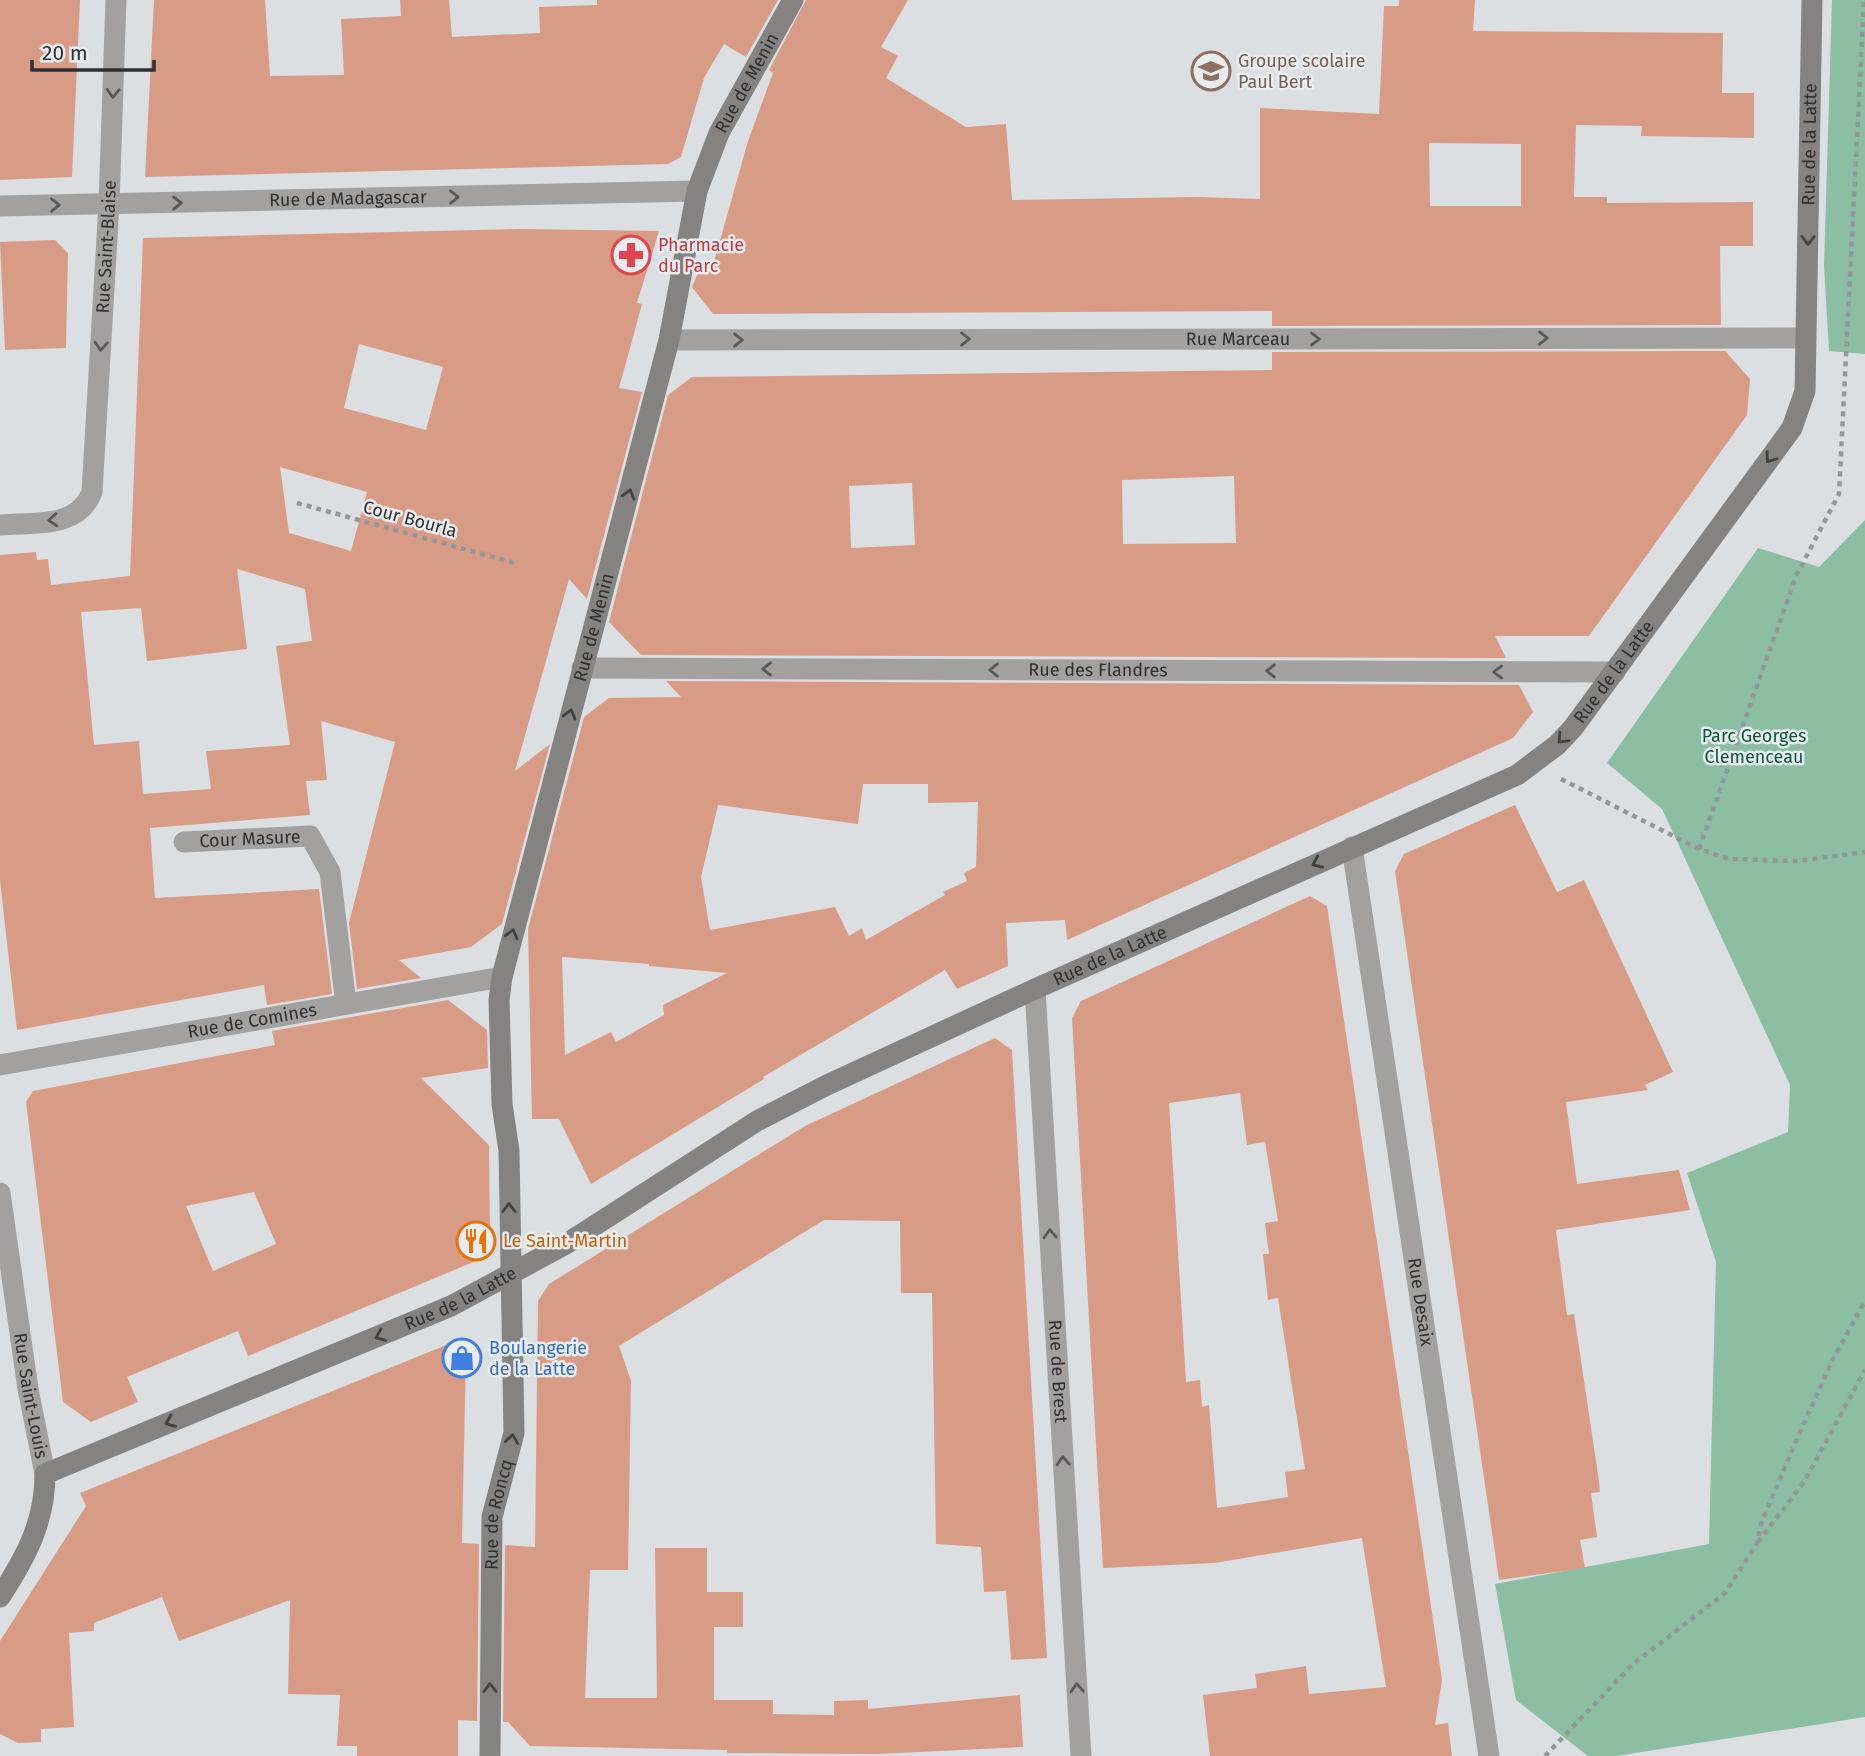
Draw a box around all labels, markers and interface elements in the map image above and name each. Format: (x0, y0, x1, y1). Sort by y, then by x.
scale bar (32, 28, 154, 72)
street label: Rue de Menin (710, 29, 783, 137)
text: 20 m (42, 40, 88, 66)
school or university icon: Groupe scolaire Paul Bert (1190, 50, 1232, 92)
place label: Groupe scolaire Paul Bert (1238, 50, 1365, 93)
street label: Rue de la Latte (1797, 83, 1822, 206)
one-way arrow (106, 87, 121, 98)
street label: Rue Saint-Blaise (92, 180, 121, 314)
street label: Rue de Madagascar (269, 186, 427, 211)
one-way arrow (448, 189, 459, 204)
one-way arrow (172, 195, 183, 210)
one-way arrow (49, 198, 60, 213)
pharmacy icon: Pharmacie du Parc (610, 234, 652, 276)
place label: Pharmacie du Parc (658, 234, 744, 277)
one-way arrow (1800, 235, 1816, 245)
street label: Rue Marceau (1186, 328, 1290, 350)
one-way arrow (1538, 330, 1548, 346)
one-way arrow (960, 331, 971, 347)
one-way arrow (1310, 331, 1321, 347)
one-way arrow (733, 332, 743, 348)
one-way arrow (94, 341, 109, 352)
one-way arrow (1766, 450, 1779, 463)
one-way arrow (620, 488, 635, 500)
street label: Cour Bourla (361, 496, 459, 542)
one-way arrow (47, 513, 58, 528)
street label: Rue de Menin (569, 571, 618, 684)
street label: Rue de la Latte (1569, 616, 1659, 728)
street label: Rue des Flandres (1028, 659, 1168, 681)
one-way arrow (761, 661, 771, 677)
one-way arrow (988, 662, 999, 678)
one-way arrow (1265, 663, 1275, 679)
one-way arrow (1492, 664, 1503, 680)
one-way arrow (562, 708, 576, 720)
park label: Parc Georges Clemenceau (1702, 725, 1806, 768)
one-way arrow (1558, 731, 1571, 744)
street label: Cour Masure (199, 825, 301, 852)
one-way arrow (1312, 855, 1324, 869)
street label: Rue de la Latte (1050, 921, 1170, 991)
one-way arrow (504, 928, 518, 940)
street label: Rue de Comines (186, 999, 319, 1043)
one-way arrow (501, 1203, 517, 1213)
restaurant icon: Le Saint-Martin (455, 1220, 497, 1262)
one-way arrow (1042, 1228, 1057, 1239)
place label: Le Saint-Martin (503, 1230, 627, 1252)
street label: Rue Desaix (1403, 1256, 1438, 1348)
street label: Rue de la Latte (401, 1262, 520, 1335)
street label: Rue de Brest (1044, 1319, 1072, 1424)
one-way arrow (375, 1327, 387, 1341)
street label: Rue Saint-Louis (9, 1331, 53, 1460)
shop icon: Boulangerie de la Latte (441, 1337, 483, 1379)
place label: Boulangerie de la Latte (489, 1337, 587, 1380)
one-way arrow (164, 1414, 176, 1428)
one-way arrow (504, 1433, 519, 1444)
one-way arrow (1056, 1455, 1071, 1466)
street label: Rue de Roncq (481, 1457, 518, 1570)
one-way arrow (483, 1682, 498, 1693)
one-way arrow (1069, 1682, 1084, 1693)

